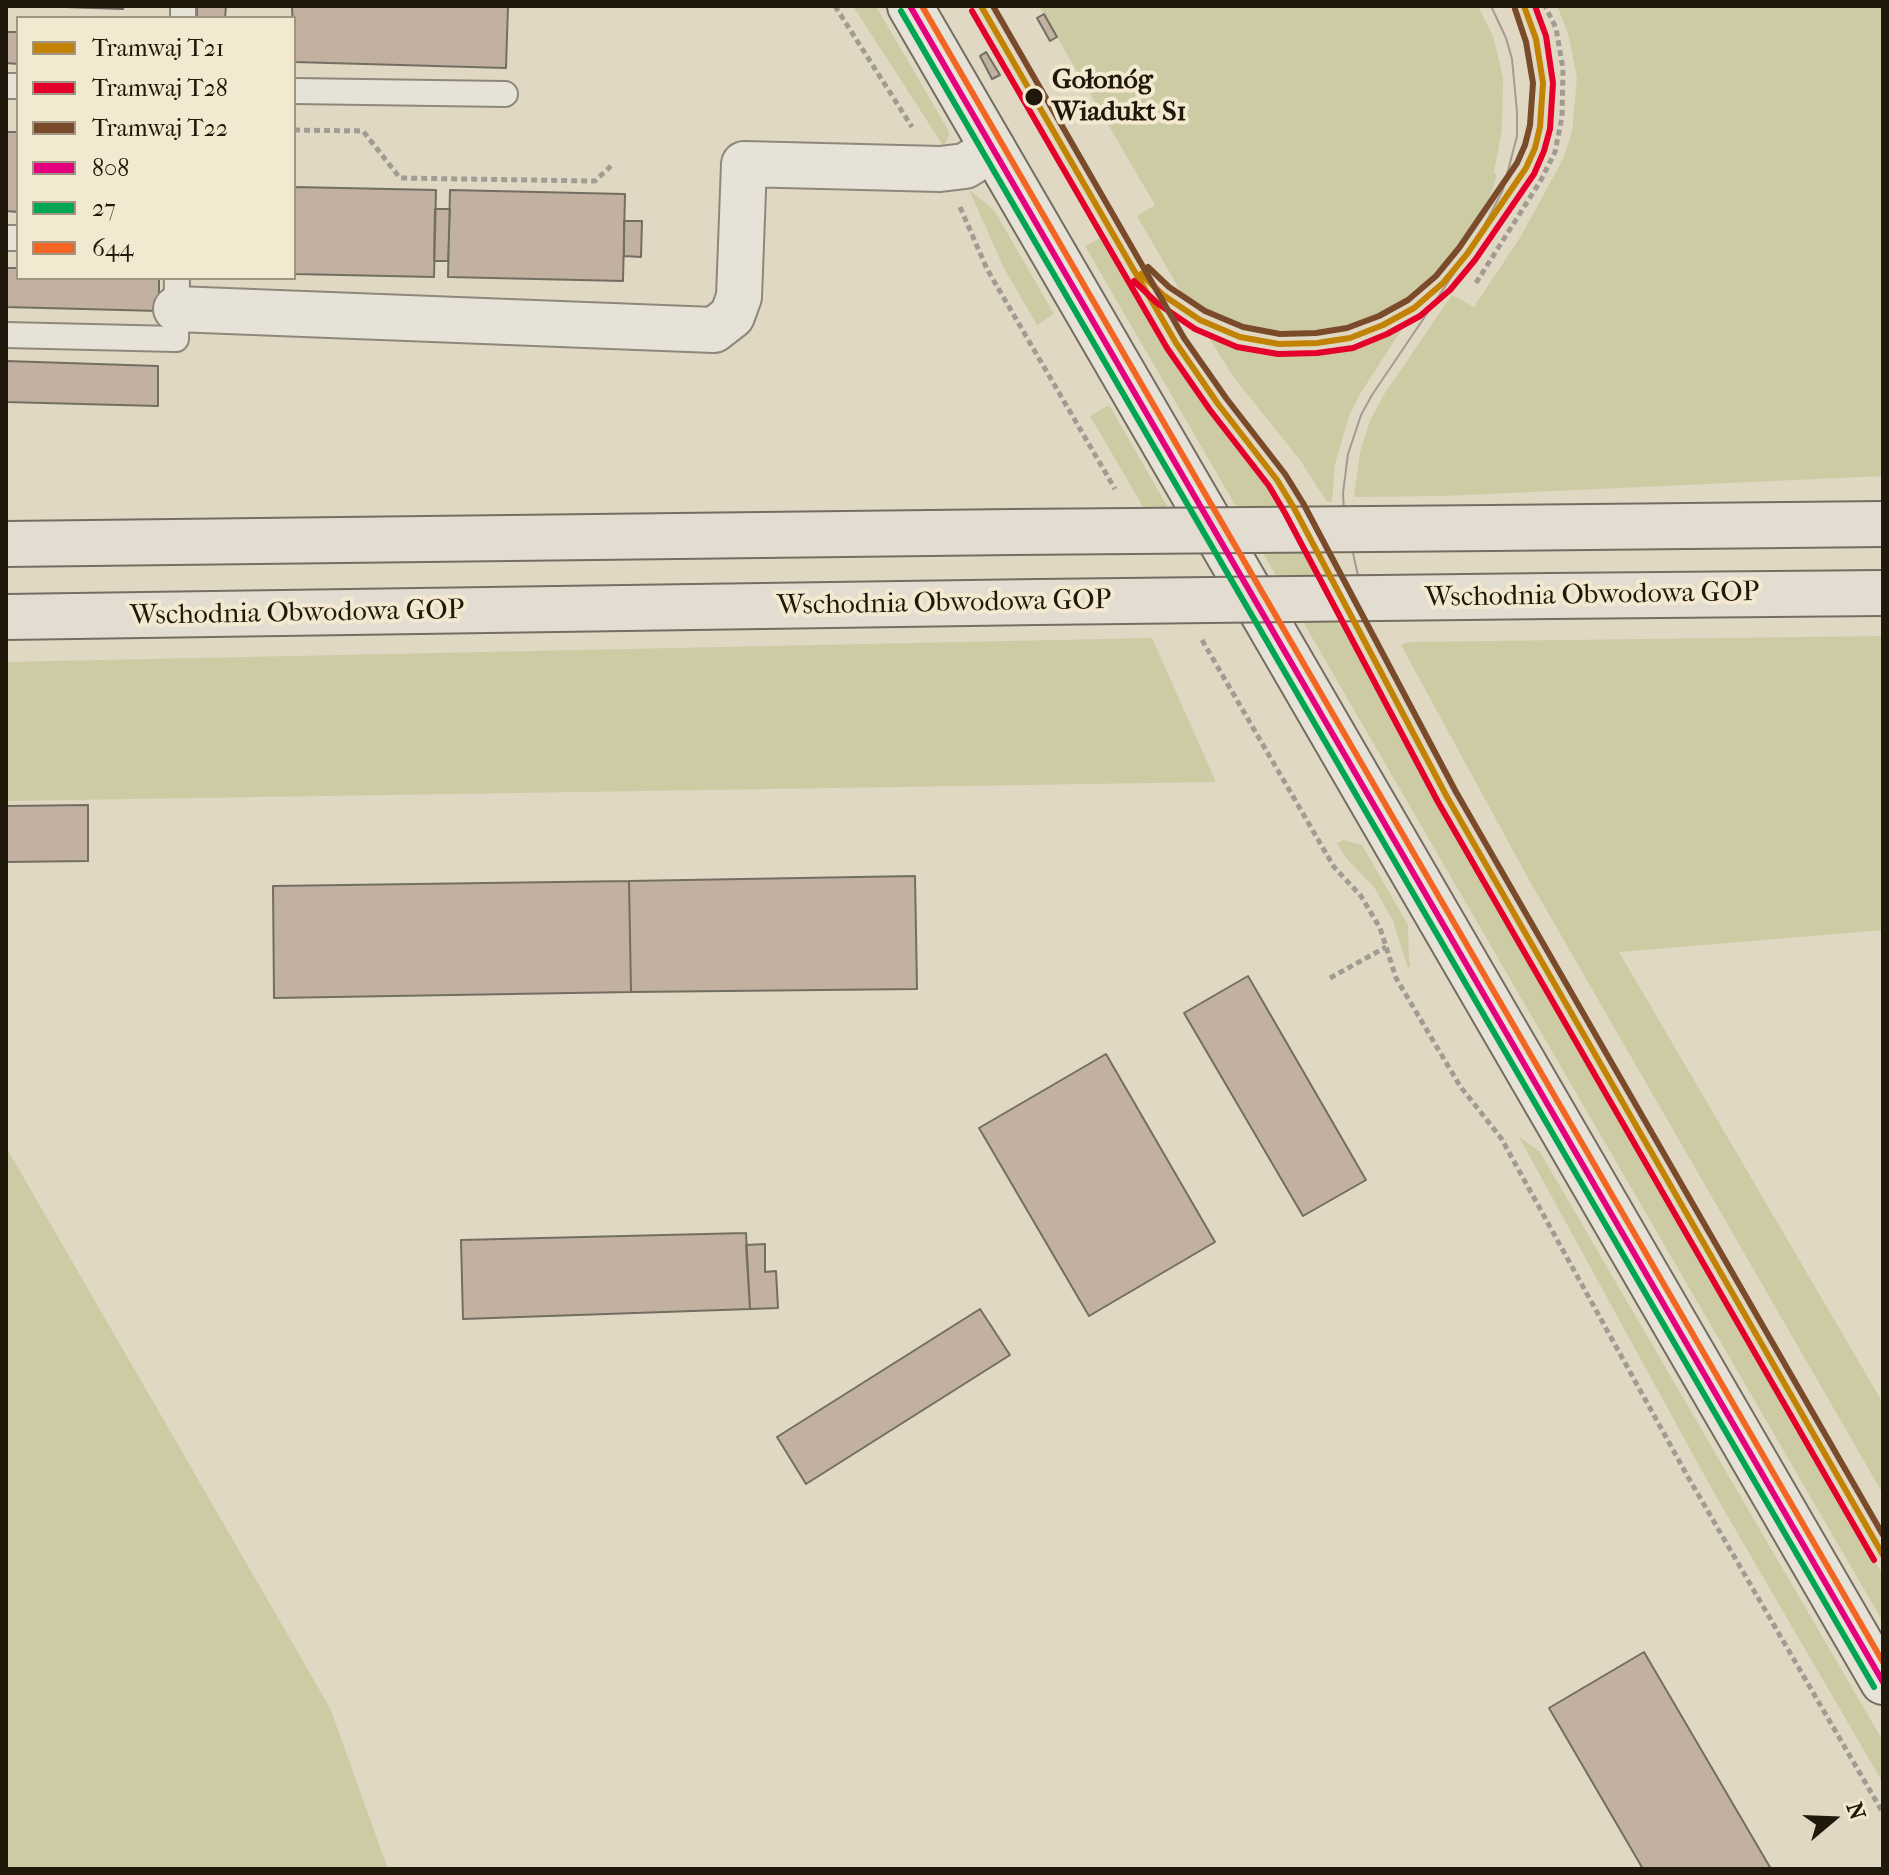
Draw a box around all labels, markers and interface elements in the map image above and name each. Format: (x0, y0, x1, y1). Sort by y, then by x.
legend (16, 16, 296, 280)
text: Tramwaj T21 (92, 34, 224, 62)
place label: Gołonóg Wiadukt S1 (1052, 64, 1186, 130)
text: Tramwaj T28 (92, 74, 228, 102)
marker: Gołonóg Wiadukt S1 (1023, 86, 1045, 108)
text: Tramwaj T22 (92, 114, 228, 142)
text: 808 (92, 154, 129, 182)
text: 27 (92, 194, 116, 222)
text: 644 (92, 234, 133, 262)
street label: Wschodnia Obwodowa GOP (1425, 576, 1759, 616)
street label: Wschodnia Obwodowa GOP (777, 584, 1111, 624)
street label: Wschodnia Obwodowa GOP (130, 594, 464, 634)
north arrow (1793, 1779, 1873, 1859)
text: N (1841, 1799, 1871, 1823)

